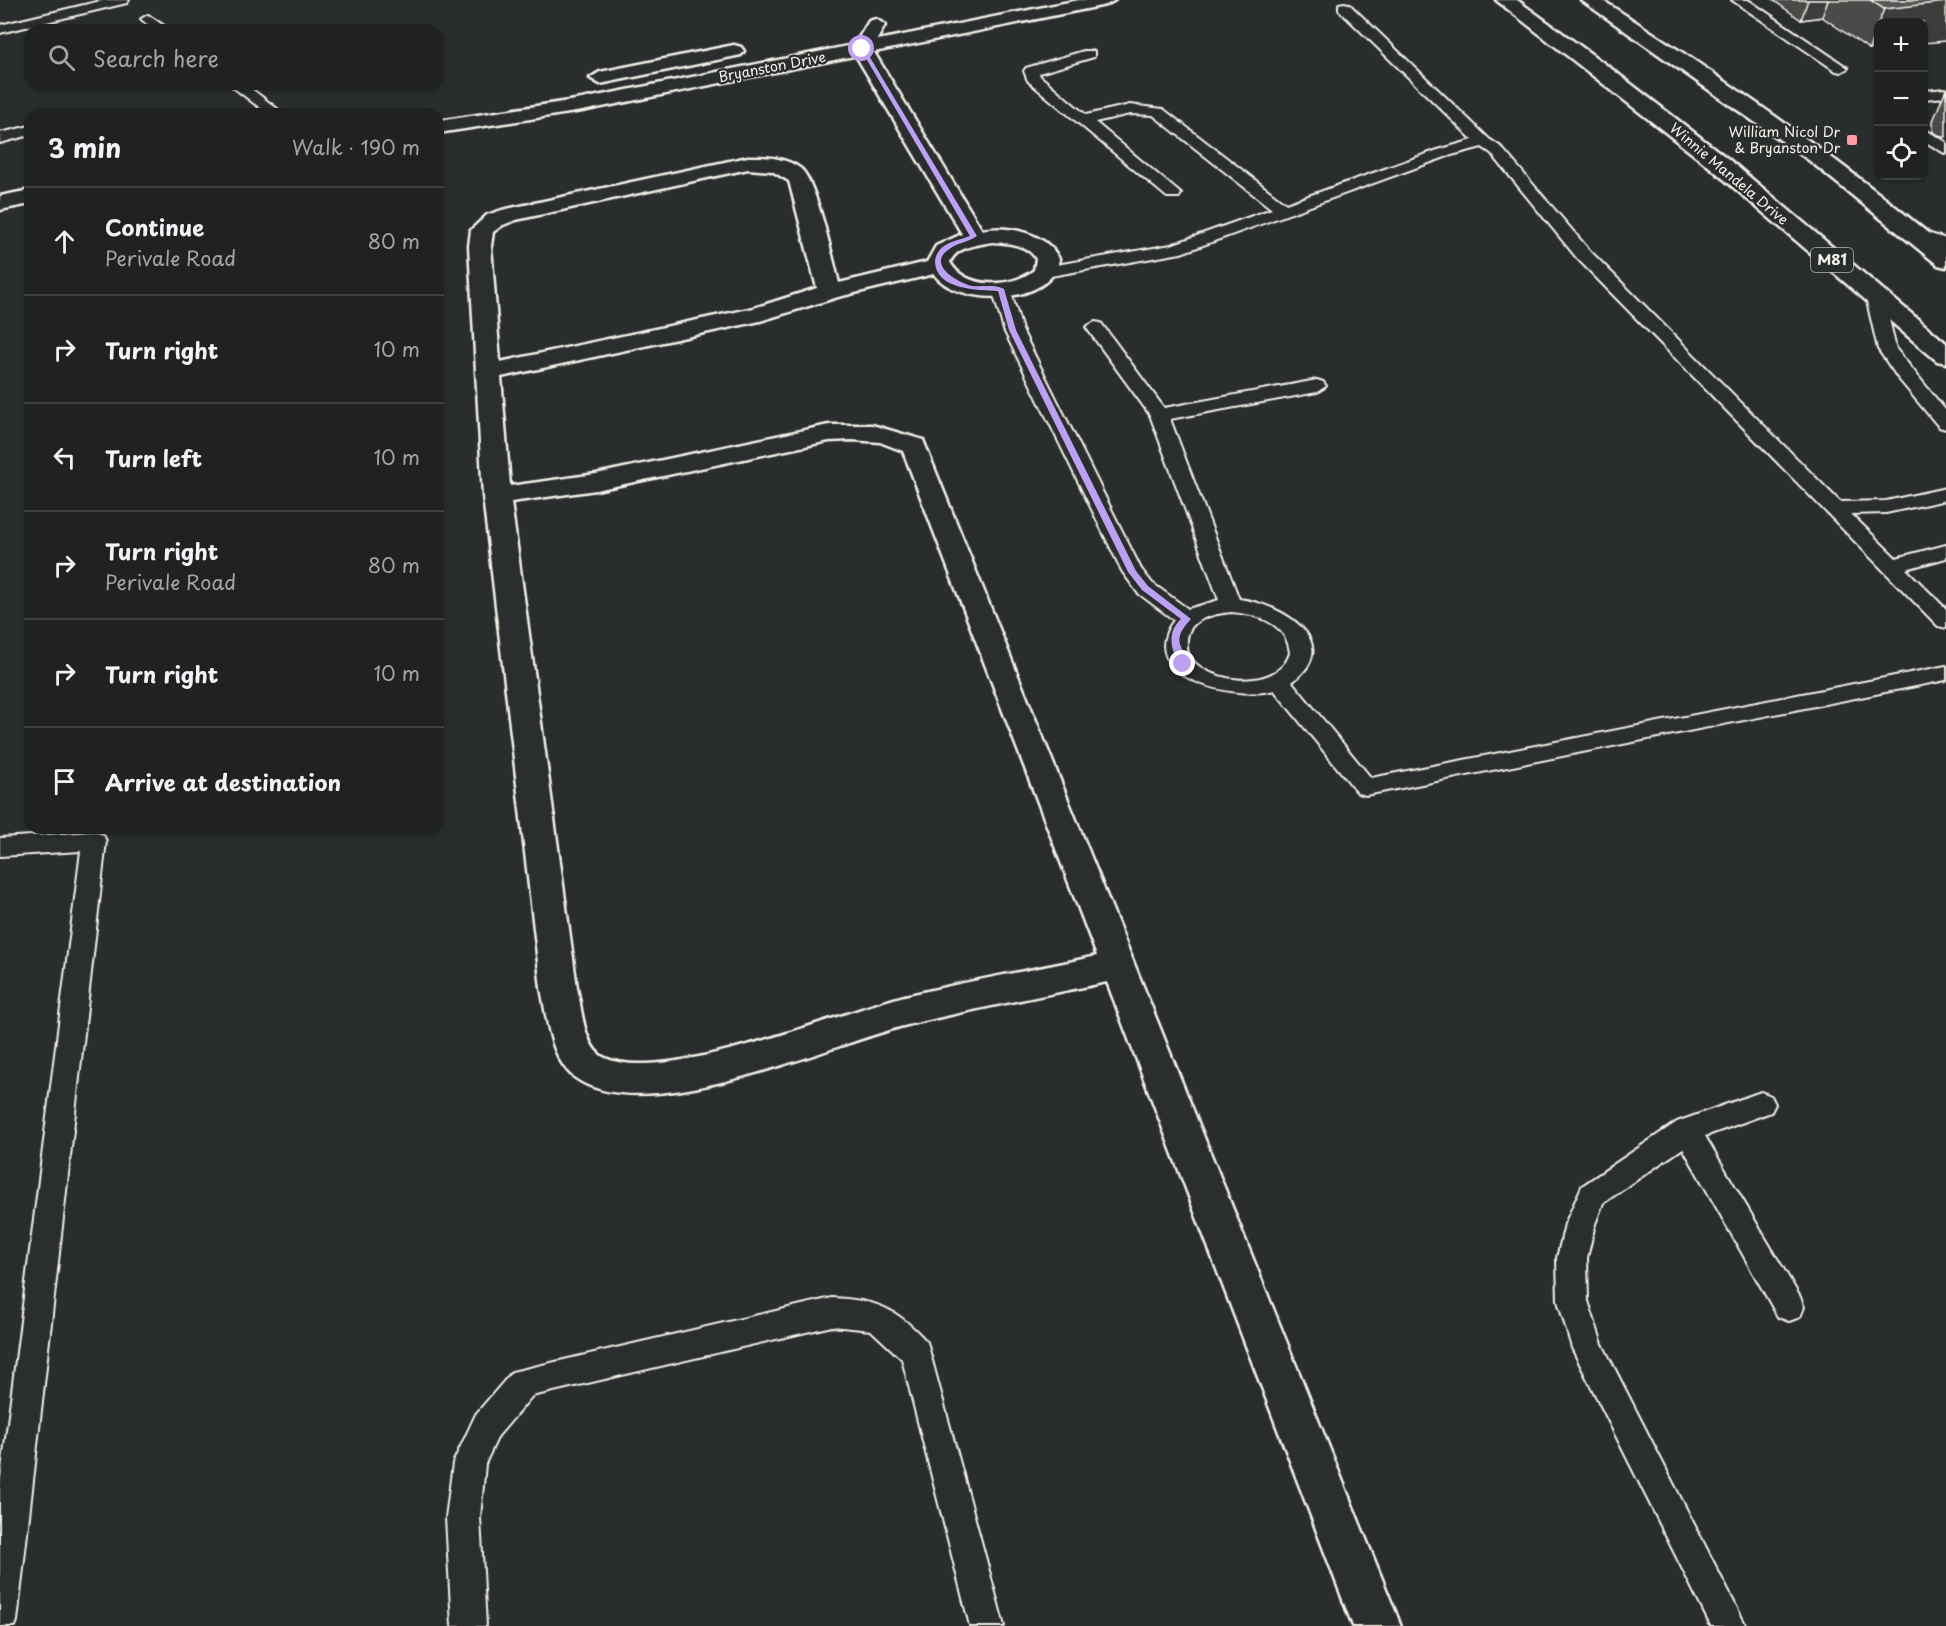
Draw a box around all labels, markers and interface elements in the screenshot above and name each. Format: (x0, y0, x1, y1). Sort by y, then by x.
map controls (1874, 18, 1928, 180)
button: + (1874, 18, 1928, 72)
search box (24, 24, 444, 90)
route start (848, 35, 874, 61)
icon: search (45, 41, 78, 74)
text: Search here (93, 41, 219, 74)
street label: Bryanston Drive (716, 46, 827, 87)
button: − (1874, 72, 1928, 126)
street label: Winnie Mandela Drive (1665, 118, 1793, 230)
place label: William Nicol Dr & Bryanston Dr (1728, 121, 1841, 158)
button: locate (1874, 126, 1928, 180)
text: 3 min (48, 128, 121, 167)
text: Walk · 190 m (292, 132, 420, 162)
marker: William Nicol Dr & Bryanston Dr (1845, 133, 1859, 147)
text: Continue (105, 210, 204, 243)
icon: ahead (48, 225, 81, 258)
text: 80 m (368, 226, 420, 256)
text: Perivale Road (105, 243, 236, 273)
road number: M81 (1811, 248, 1853, 272)
icon: right (48, 333, 81, 366)
text: Turn right (105, 333, 218, 366)
text: 10 m (373, 334, 420, 364)
icon: left (48, 441, 81, 474)
text: Turn left (105, 441, 202, 474)
text: 10 m (373, 442, 420, 472)
text: Turn right (105, 534, 218, 567)
icon: right (48, 549, 81, 582)
text: 80 m (368, 550, 420, 580)
text: Perivale Road (105, 567, 236, 597)
route end (1169, 650, 1195, 676)
icon: right (48, 657, 81, 690)
text: Turn right (105, 657, 218, 690)
text: 10 m (373, 658, 420, 688)
icon: arrive (48, 765, 81, 798)
text: Arrive at destination (105, 765, 341, 798)

